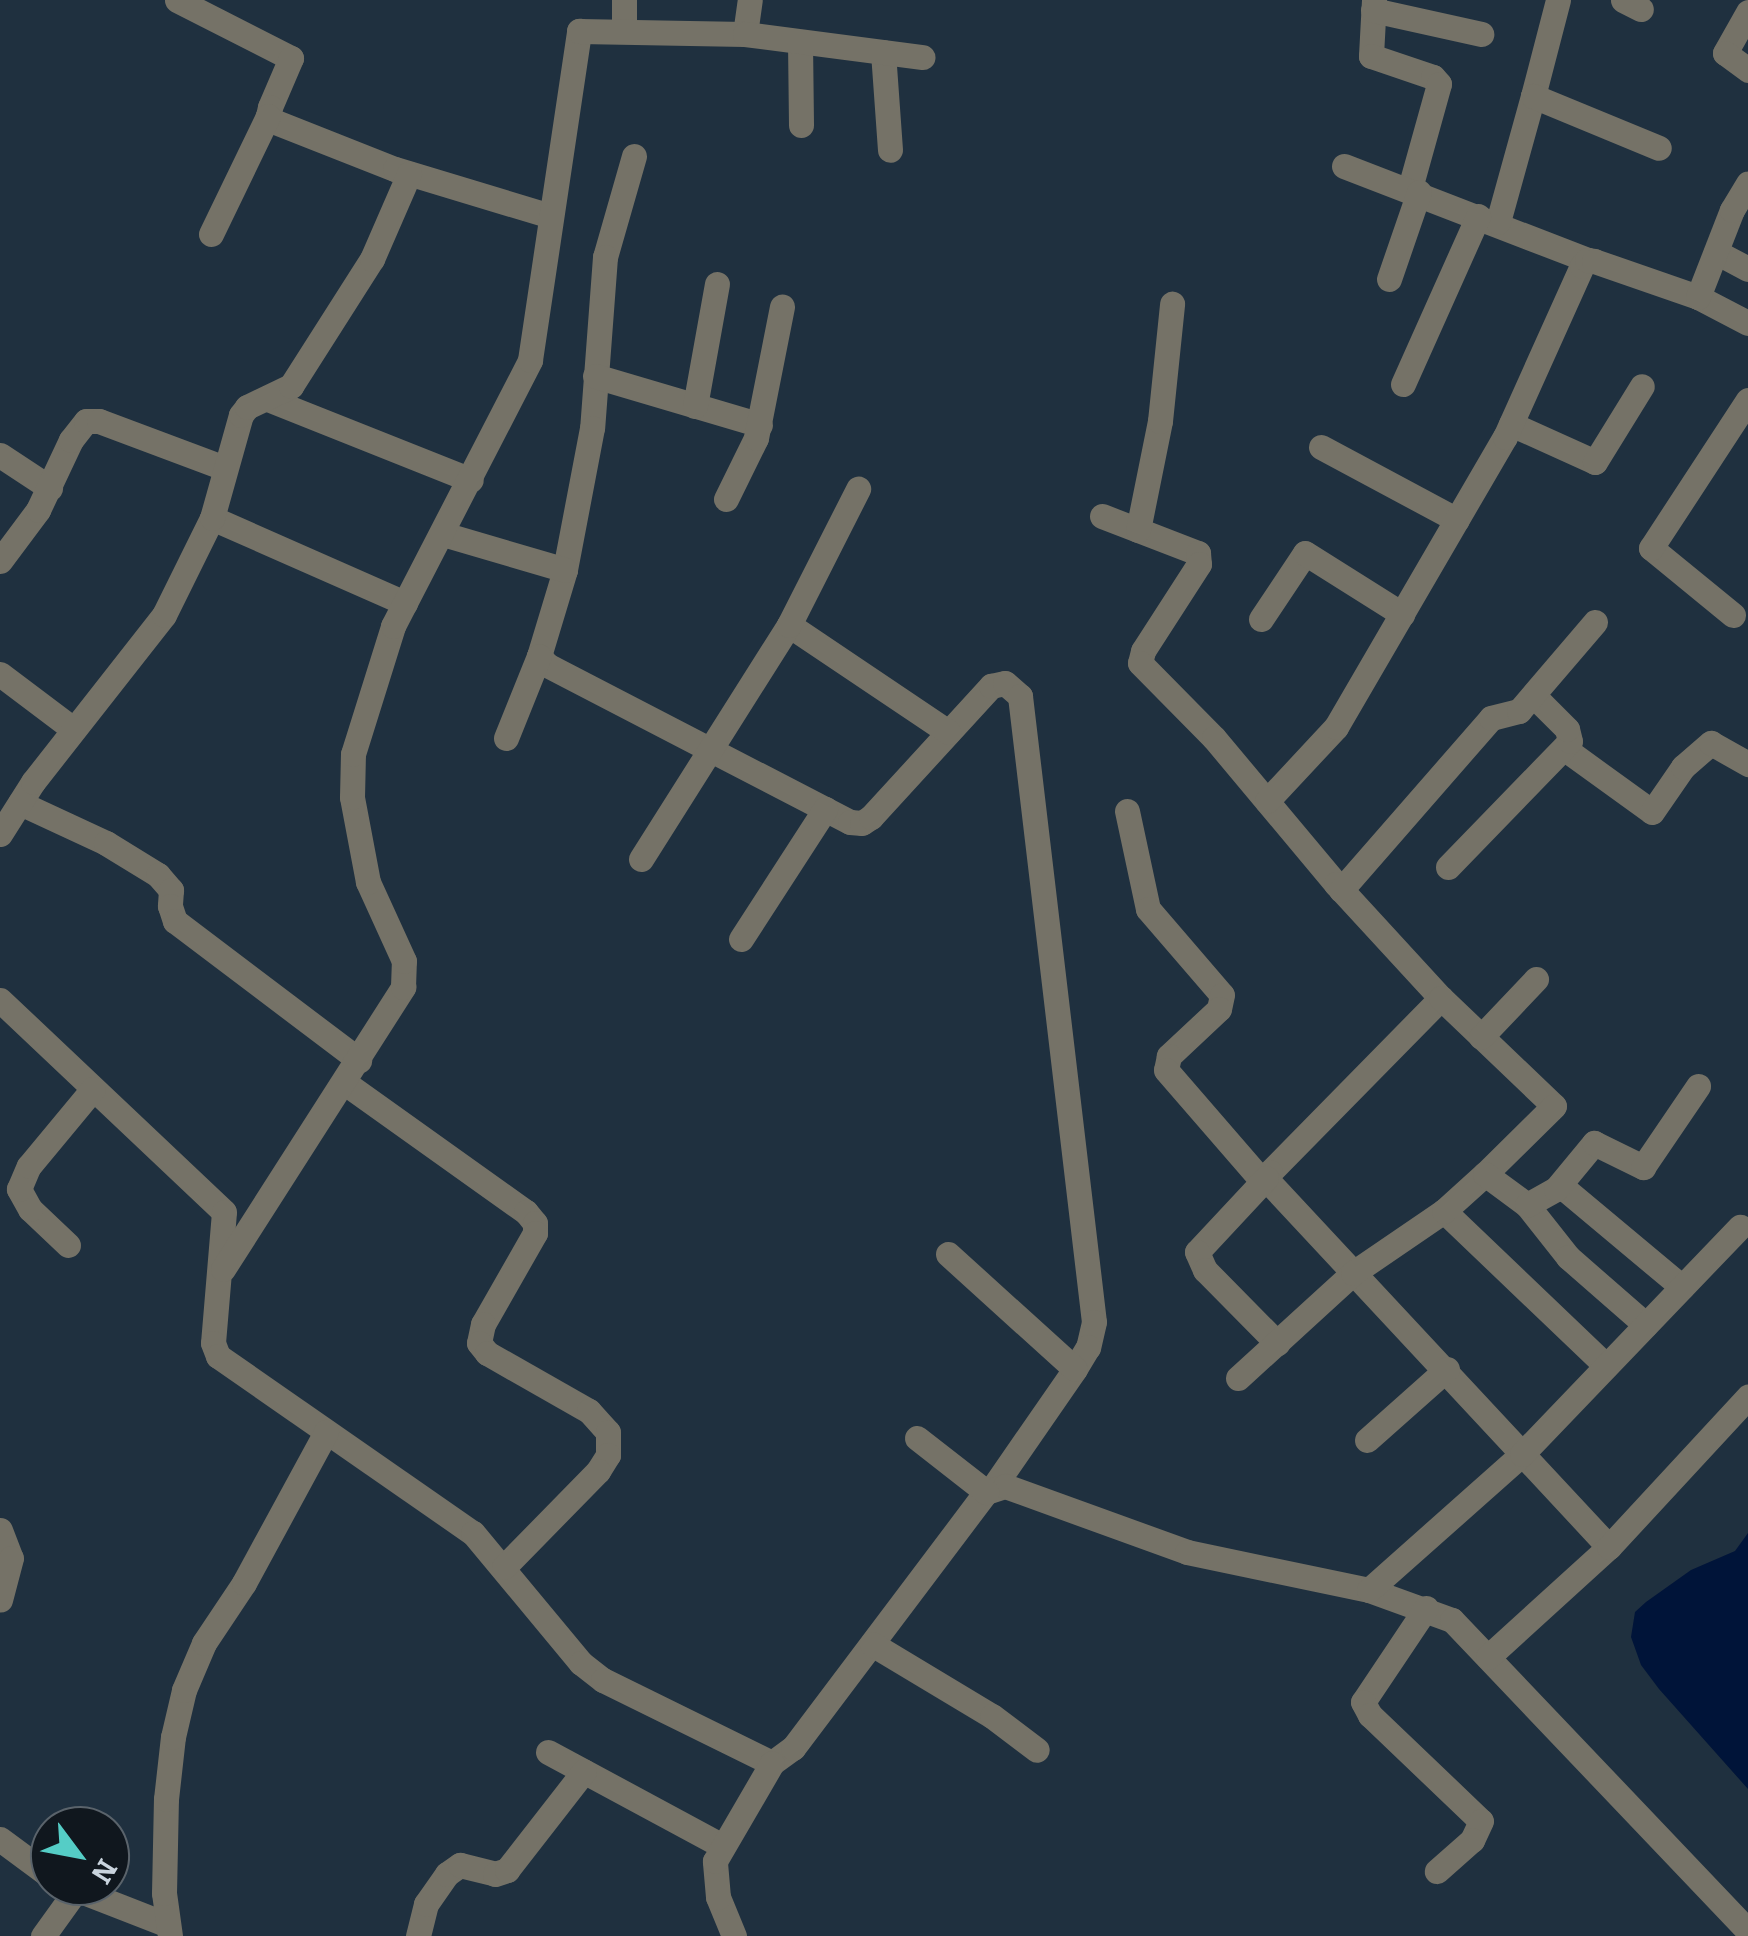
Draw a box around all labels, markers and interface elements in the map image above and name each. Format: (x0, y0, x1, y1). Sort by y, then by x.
north arrow (30, 1806, 130, 1906)
text: N (84, 1853, 124, 1889)

